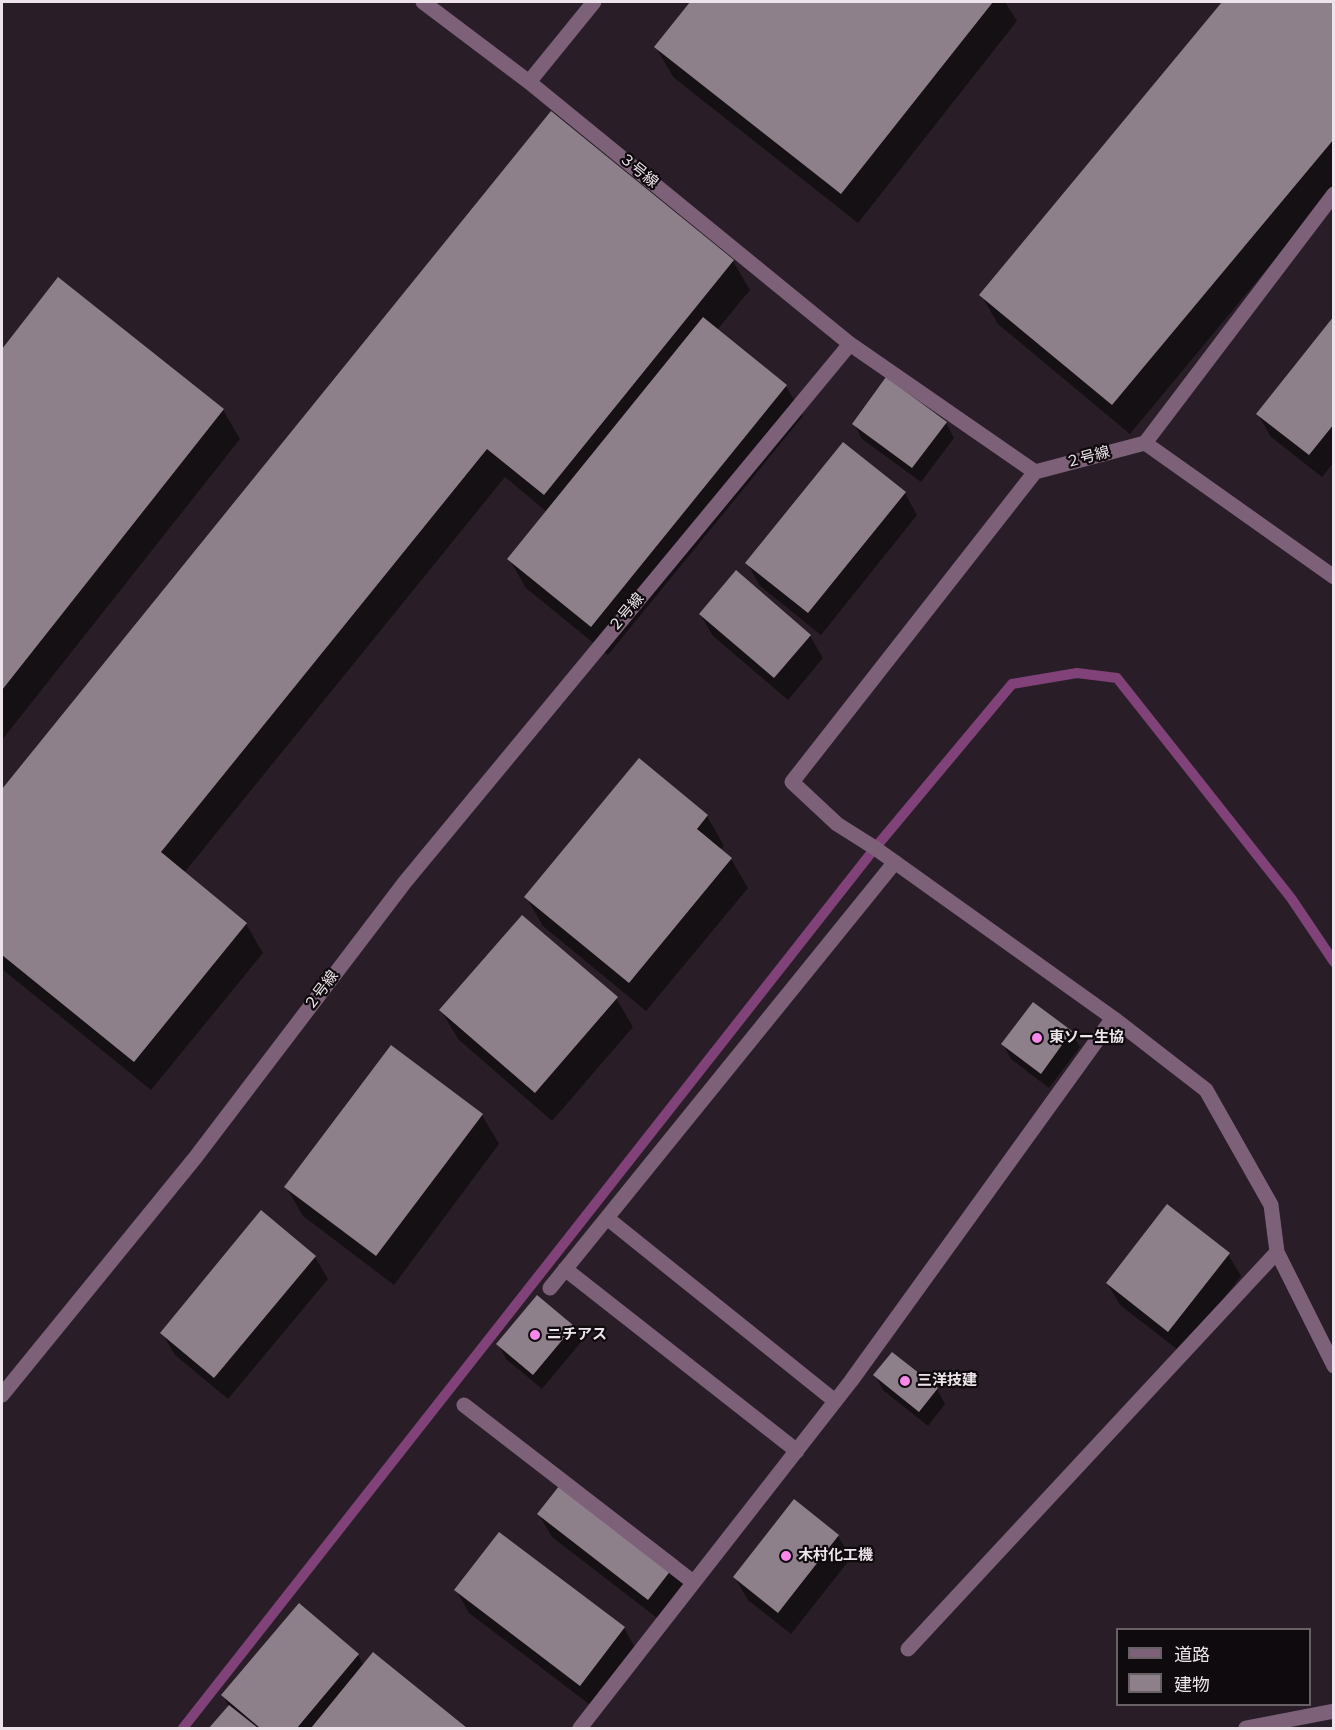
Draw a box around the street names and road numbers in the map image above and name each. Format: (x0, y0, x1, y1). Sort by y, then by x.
street label: ３号線 (615, 150, 661, 192)
street label: ２号線 (1064, 443, 1112, 473)
street label: ２号線 (606, 590, 648, 636)
street label: ２号線 (301, 968, 343, 1014)

